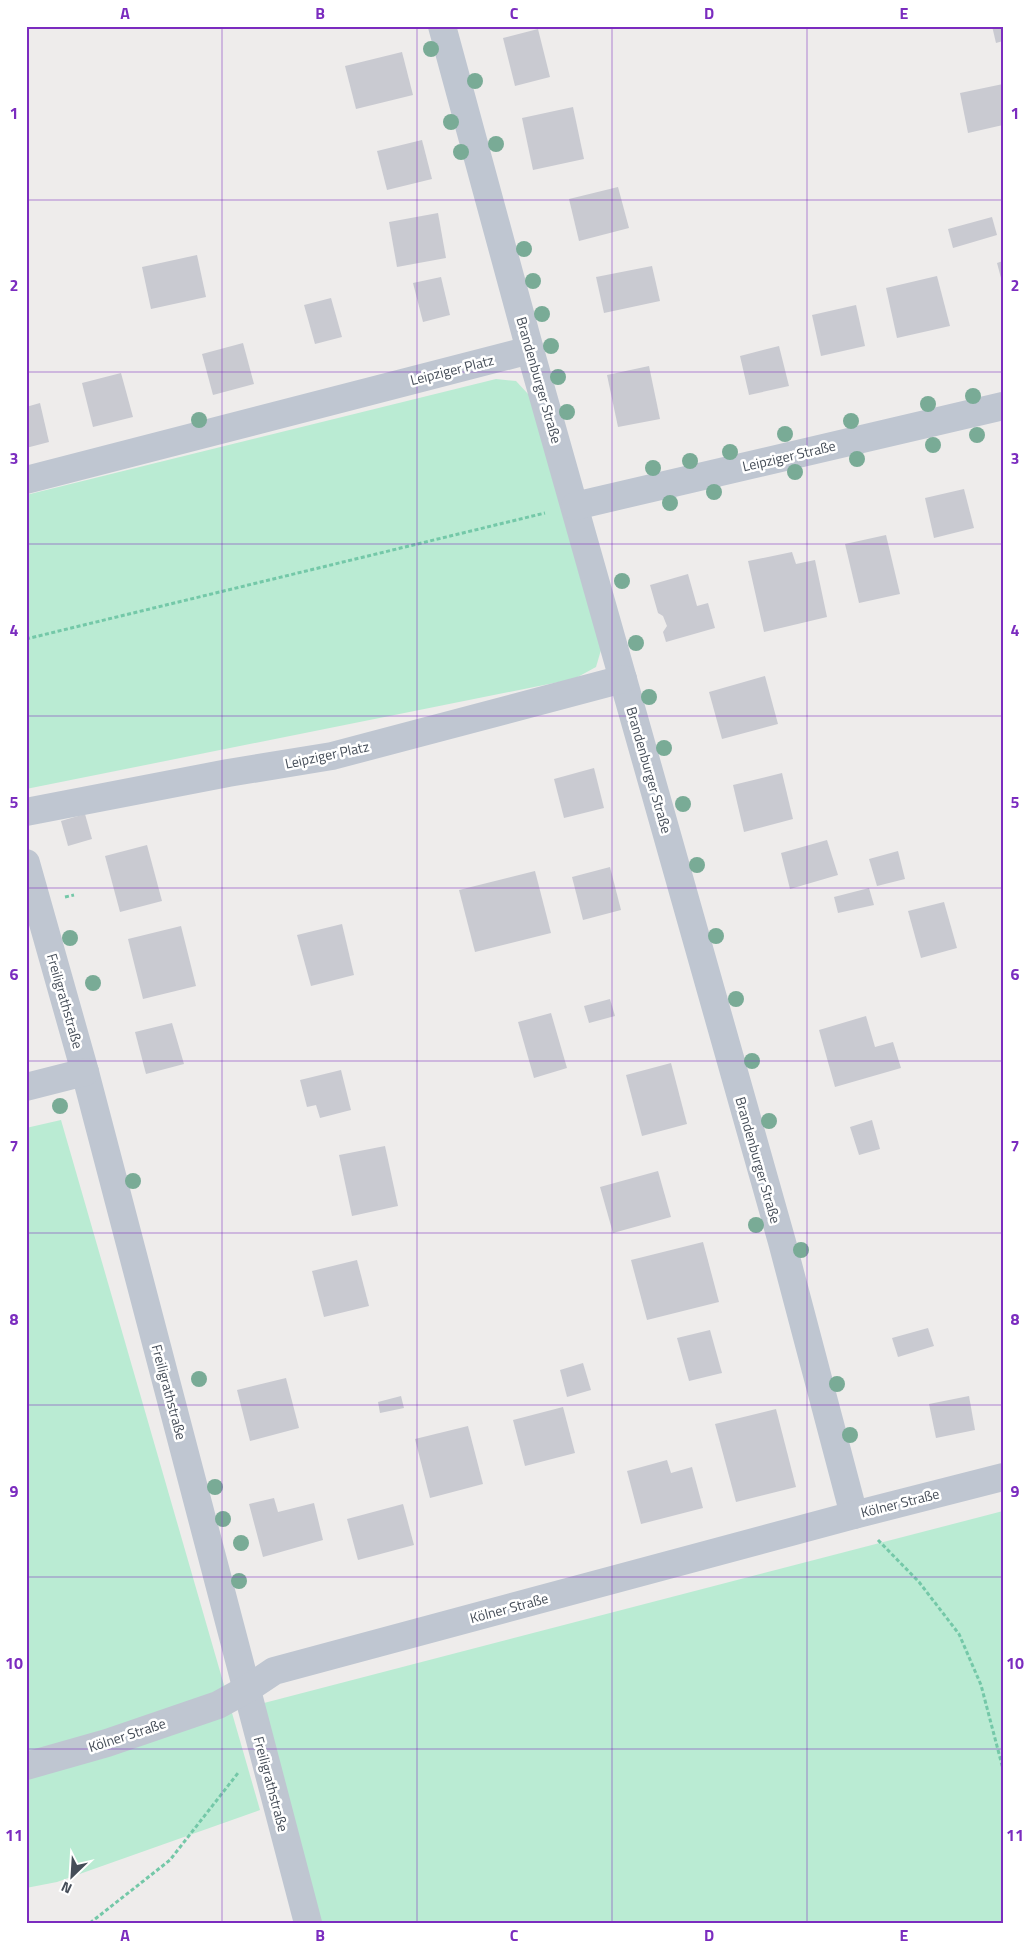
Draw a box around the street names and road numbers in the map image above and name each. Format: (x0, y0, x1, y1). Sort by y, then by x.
street label: Brandenburger Straße (511, 314, 568, 446)
street label: Leipziger Platz (408, 349, 496, 390)
street label: Leipziger Straße (740, 435, 838, 476)
street label: Brandenburger Straße (621, 704, 678, 836)
street label: Leipziger Platz (283, 735, 371, 774)
street label: Freiligrathstraße (42, 951, 89, 1051)
street label: Brandenburger Straße (730, 1094, 787, 1226)
street label: Freiligrathstraße (147, 1342, 192, 1442)
street label: Kölner Straße (858, 1483, 941, 1522)
street label: Kölner Straße (467, 1587, 550, 1628)
street label: Kölner Straße (85, 1712, 168, 1757)
street label: Freiligrathstraße (249, 1734, 294, 1834)

